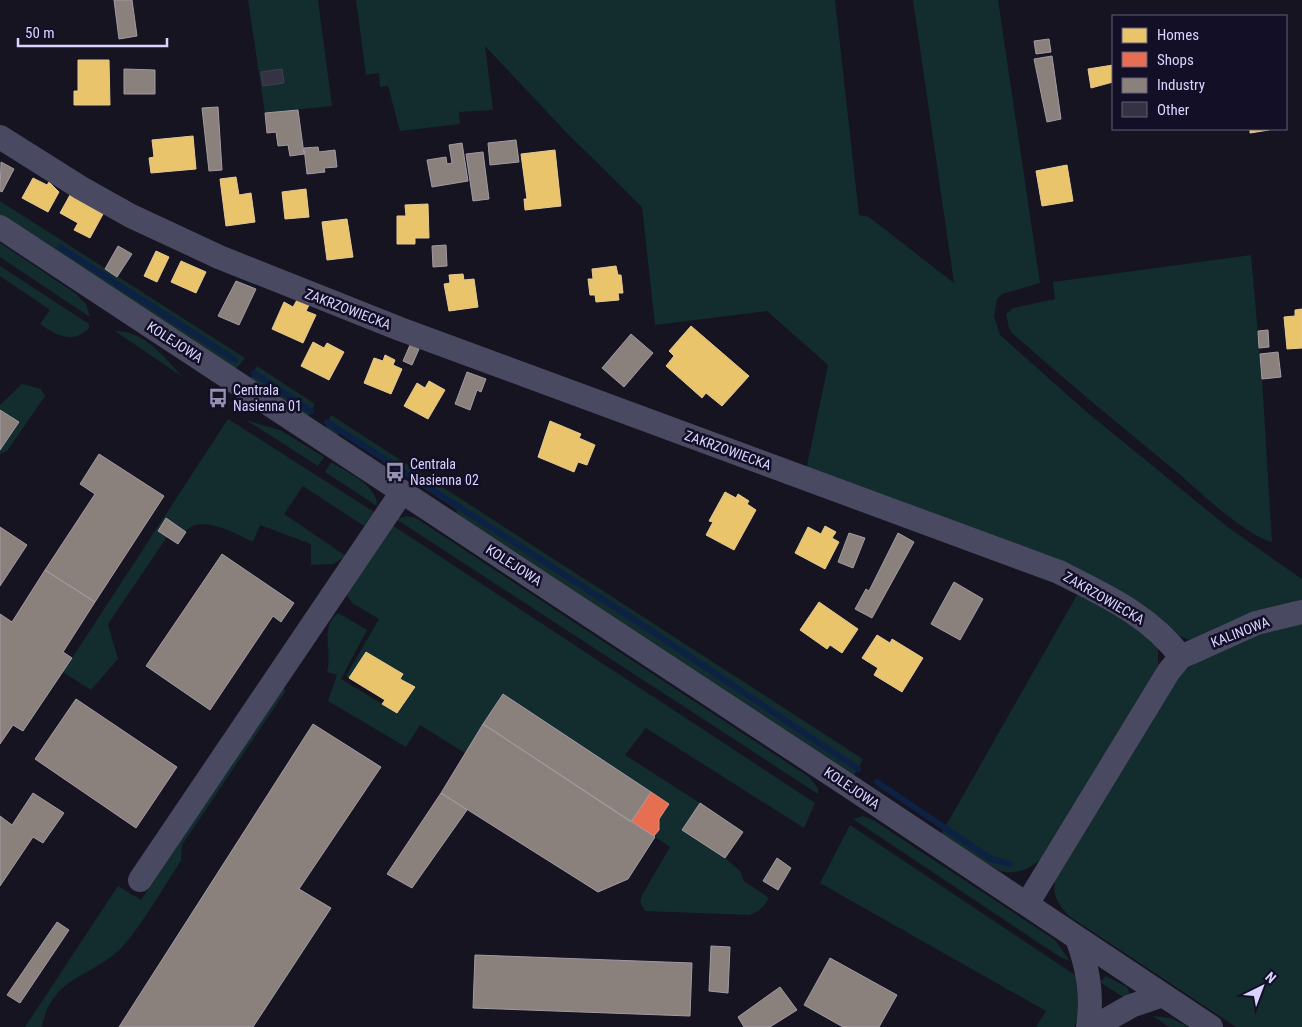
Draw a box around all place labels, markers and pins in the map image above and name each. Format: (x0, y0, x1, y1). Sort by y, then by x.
place label: Centrala Nasienna 01 (233, 382, 302, 414)
bus stop icon: Centrala Nasienna 01 (207, 387, 229, 409)
place label: Centrala Nasienna 02 (410, 456, 479, 488)
bus stop icon: Centrala Nasienna 02 (384, 461, 406, 483)

